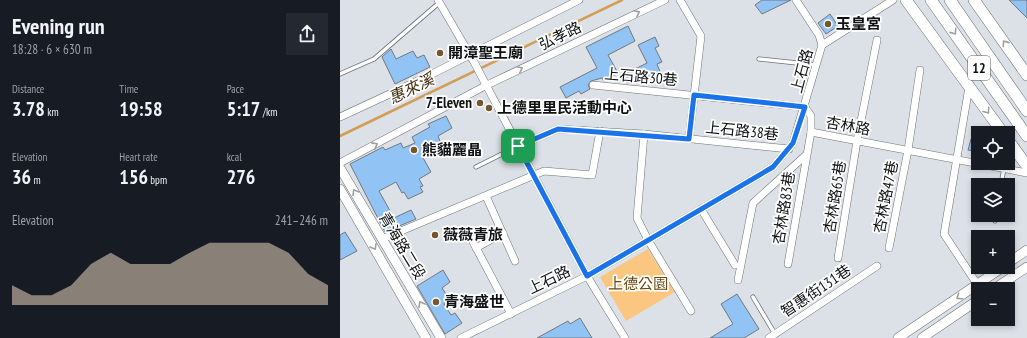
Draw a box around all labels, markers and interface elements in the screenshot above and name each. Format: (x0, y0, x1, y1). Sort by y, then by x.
one-way arrow (633, 10, 641, 18)
text: Evening run (12, 12, 105, 40)
button: share (286, 13, 328, 55)
place label: 玉皇宮 (836, 14, 881, 33)
street label: 弘孝路 (535, 17, 584, 54)
marker: 玉皇宮 (823, 19, 833, 29)
one-way arrow (949, 28, 957, 35)
text: 18:28 · 6 × 630 m (12, 41, 92, 58)
one-way arrow (1003, 41, 1010, 48)
place label: 開漳聖王廟 (448, 43, 523, 62)
street label: 上石路 (787, 47, 817, 95)
marker: 開漳聖王廟 (435, 48, 445, 58)
road number: 12 (968, 56, 990, 80)
street label: 上石路30巷 (604, 64, 678, 89)
one-way arrow (516, 66, 524, 74)
water label: 惠來溪 (385, 68, 439, 108)
text: Distance (12, 82, 44, 96)
text: Time (119, 82, 138, 96)
text: Pace (227, 82, 244, 96)
place label: 7-Eleven (426, 93, 472, 112)
text: 3.78 (12, 96, 45, 122)
text: 19:58 (119, 96, 163, 122)
text: 5:17 (227, 96, 260, 122)
marker: 7-Eleven (475, 98, 485, 108)
place label: 上德里里民活動中心 (497, 98, 632, 117)
marker: 上德里里民活動中心 (484, 103, 494, 113)
text: km (45, 105, 59, 119)
text: /km (260, 105, 277, 119)
one-way arrow (982, 106, 989, 113)
street label: 杏林路 (824, 112, 872, 139)
street label: 上石路38巷 (705, 117, 780, 144)
map controls (971, 126, 1015, 326)
button: locate (971, 126, 1015, 170)
pin (501, 129, 535, 163)
icon: arrive (507, 135, 529, 157)
place label: 熊貓麗晶 (422, 140, 482, 159)
one-way arrow (370, 142, 378, 149)
marker: 熊貓麗晶 (409, 145, 419, 155)
text: Elevation (12, 150, 47, 164)
text: Heart rate (119, 150, 158, 164)
text: kcal (227, 150, 242, 164)
street label: 杏林路65巷 (819, 159, 850, 235)
street label: 杏林路47巷 (869, 159, 902, 235)
text: 36 (12, 164, 31, 190)
text: 156 (119, 164, 148, 190)
text: 276 (227, 164, 255, 190)
street label: 杏林路83巷 (768, 170, 799, 246)
text: m (31, 173, 41, 187)
text: bpm (148, 173, 167, 187)
button: layers (971, 178, 1015, 222)
one-way arrow (352, 189, 359, 196)
street label: 青海路二段 (375, 209, 430, 283)
text: Elevation (12, 212, 54, 229)
text: 241–246 m (275, 212, 328, 229)
place label: 薇薇青旅 (443, 225, 503, 244)
marker: 薇薇青旅 (430, 230, 440, 240)
button: + (971, 230, 1015, 274)
one-way arrow (369, 243, 376, 250)
street label: 智惠街131巷 (777, 260, 854, 321)
street label: 上石路 (524, 261, 573, 298)
park label: 上德公園 (608, 274, 668, 293)
button: − (971, 282, 1015, 326)
place label: 青海盛世 (444, 292, 504, 311)
one-way arrow (956, 292, 963, 300)
marker: 青海盛世 (431, 297, 441, 307)
one-way arrow (418, 301, 425, 308)

